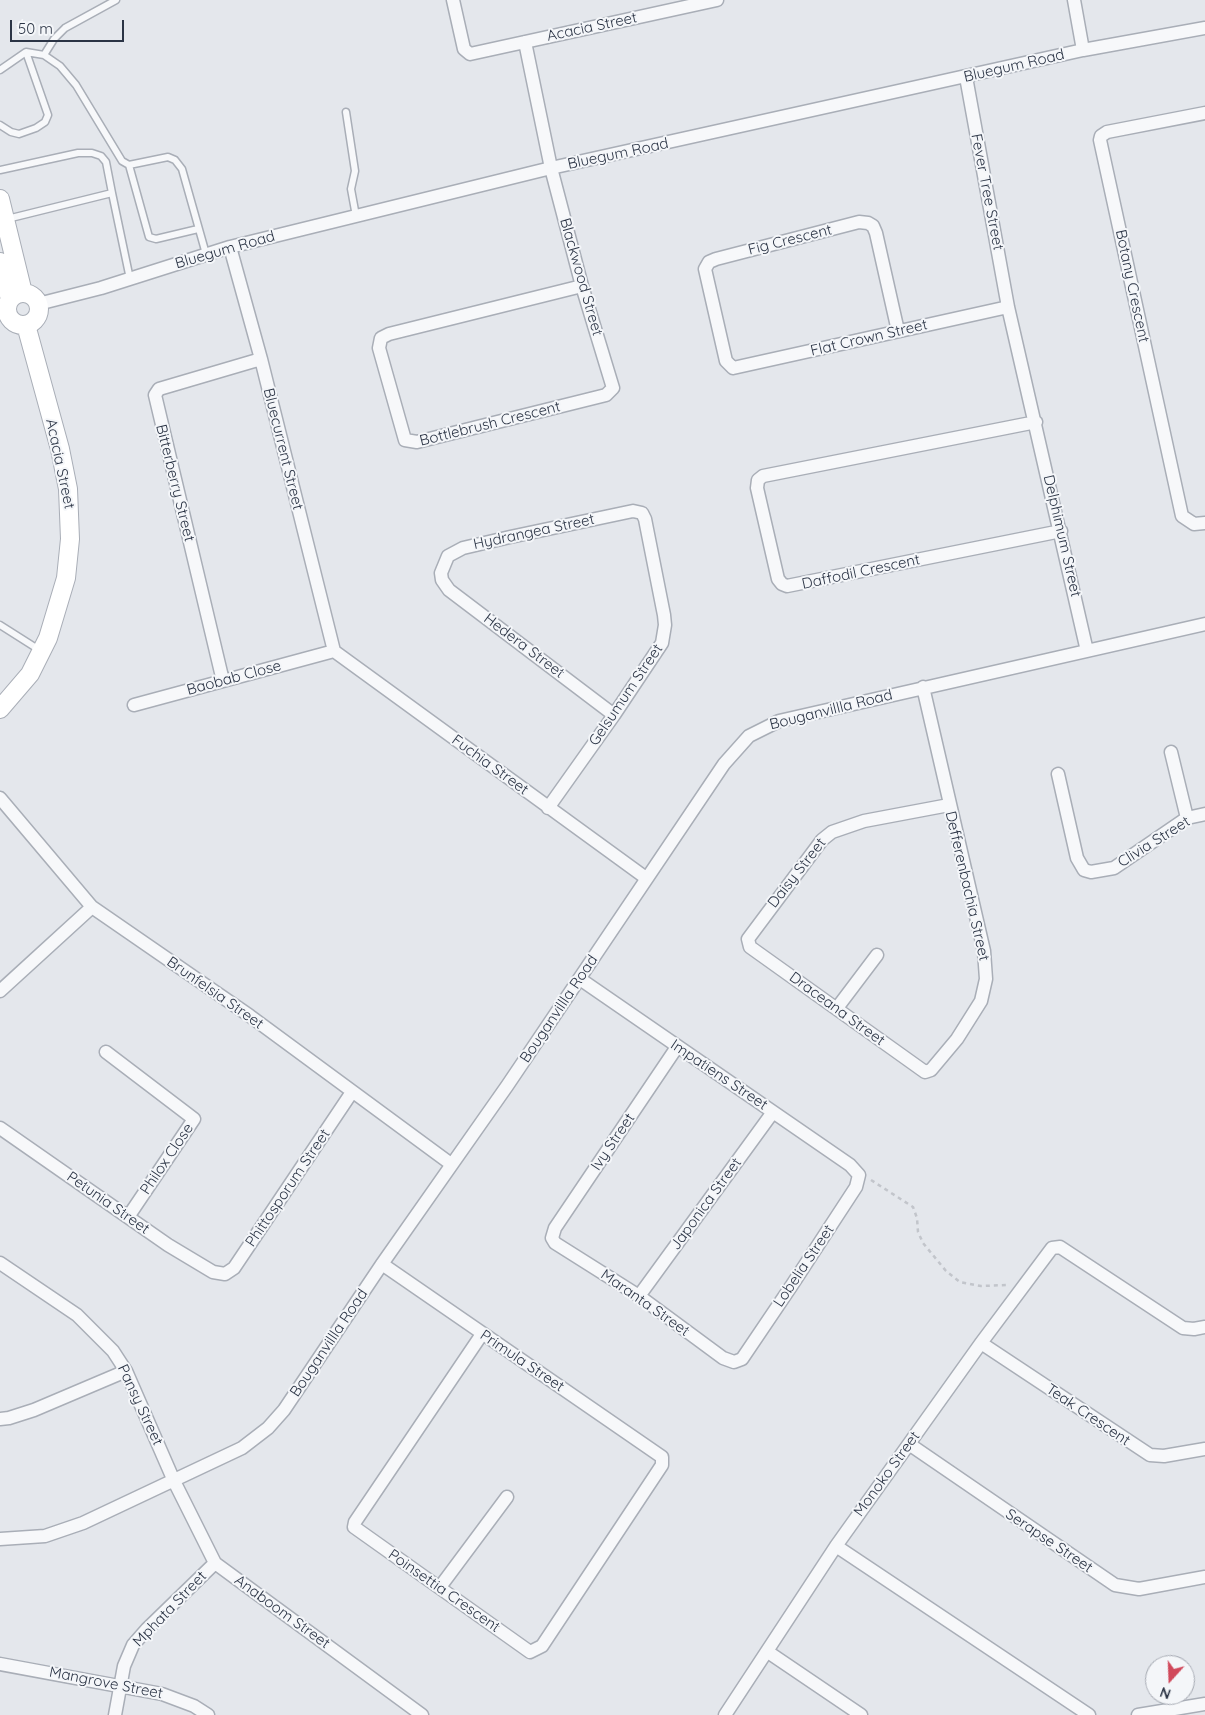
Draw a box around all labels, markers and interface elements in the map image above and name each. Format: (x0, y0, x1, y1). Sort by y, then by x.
street label: Acacia Street (545, 9, 639, 45)
scale bar (12, 10, 126, 42)
text: 50 m (18, 19, 53, 38)
street label: Bluegum Road (962, 46, 1066, 86)
street label: Fever Tree Street (967, 132, 1007, 252)
street label: Bluegum Road (566, 135, 670, 173)
street label: Blackwood Street (556, 216, 606, 338)
street label: Fig Crescent (746, 221, 834, 259)
street label: Bluegum Road (173, 227, 277, 273)
street label: Botany Crescent (1111, 228, 1153, 344)
street label: Flat Crown Street (809, 316, 929, 360)
street label: Bluecurrent Street (259, 386, 307, 512)
street label: Bottlebrush Crescent (418, 398, 562, 450)
street label: Acacia Street (42, 417, 78, 511)
street label: Bitterberry Street (152, 423, 198, 543)
street label: Delphimum Street (1039, 473, 1085, 599)
street label: Hydrangea Street (472, 510, 596, 554)
street label: Daffodil Crescent (800, 551, 922, 593)
street label: Hedera Street (480, 610, 568, 682)
street label: Gelsumum Street (585, 641, 667, 749)
street label: Baobab Close (185, 657, 283, 699)
street label: Bouganvillla Road (768, 686, 894, 734)
street label: Fuchia Street (448, 731, 532, 799)
street label: Defferenbachia Street (941, 809, 993, 963)
street label: Clivia Street (1115, 813, 1193, 871)
street label: Daisy Street (764, 834, 830, 912)
street label: Bouganvillla Road (516, 952, 602, 1066)
street label: Brunfelsia Street (163, 953, 267, 1033)
street label: Draceana Street (786, 968, 888, 1050)
street label: Impatiens Street (667, 1036, 771, 1114)
street label: Ivy Street (587, 1110, 639, 1174)
street label: Philox Close (137, 1120, 197, 1198)
street label: Phittosporum Street (242, 1126, 334, 1250)
street label: Japonica Street (666, 1154, 746, 1254)
street label: Petunia Street (63, 1168, 153, 1238)
street label: Lobelia Street (770, 1221, 838, 1311)
street label: Maranta Street (597, 1266, 693, 1340)
street label: Bouganvillla Road (286, 1286, 372, 1400)
street label: Primula Street (476, 1326, 568, 1396)
street label: Pansy Street (113, 1362, 167, 1448)
street label: Teak Crescent (1042, 1380, 1134, 1450)
street label: Monoko Street (850, 1428, 924, 1520)
street label: Serapse Street (1002, 1505, 1096, 1577)
street label: Poinsettia Crescent (385, 1546, 503, 1636)
street label: Mphata Street (129, 1567, 211, 1651)
street label: Anaboom Street (231, 1571, 333, 1653)
north arrow (1145, 1655, 1195, 1705)
street label: Mangrove Street (48, 1663, 164, 1703)
text: N (1157, 1683, 1173, 1703)

